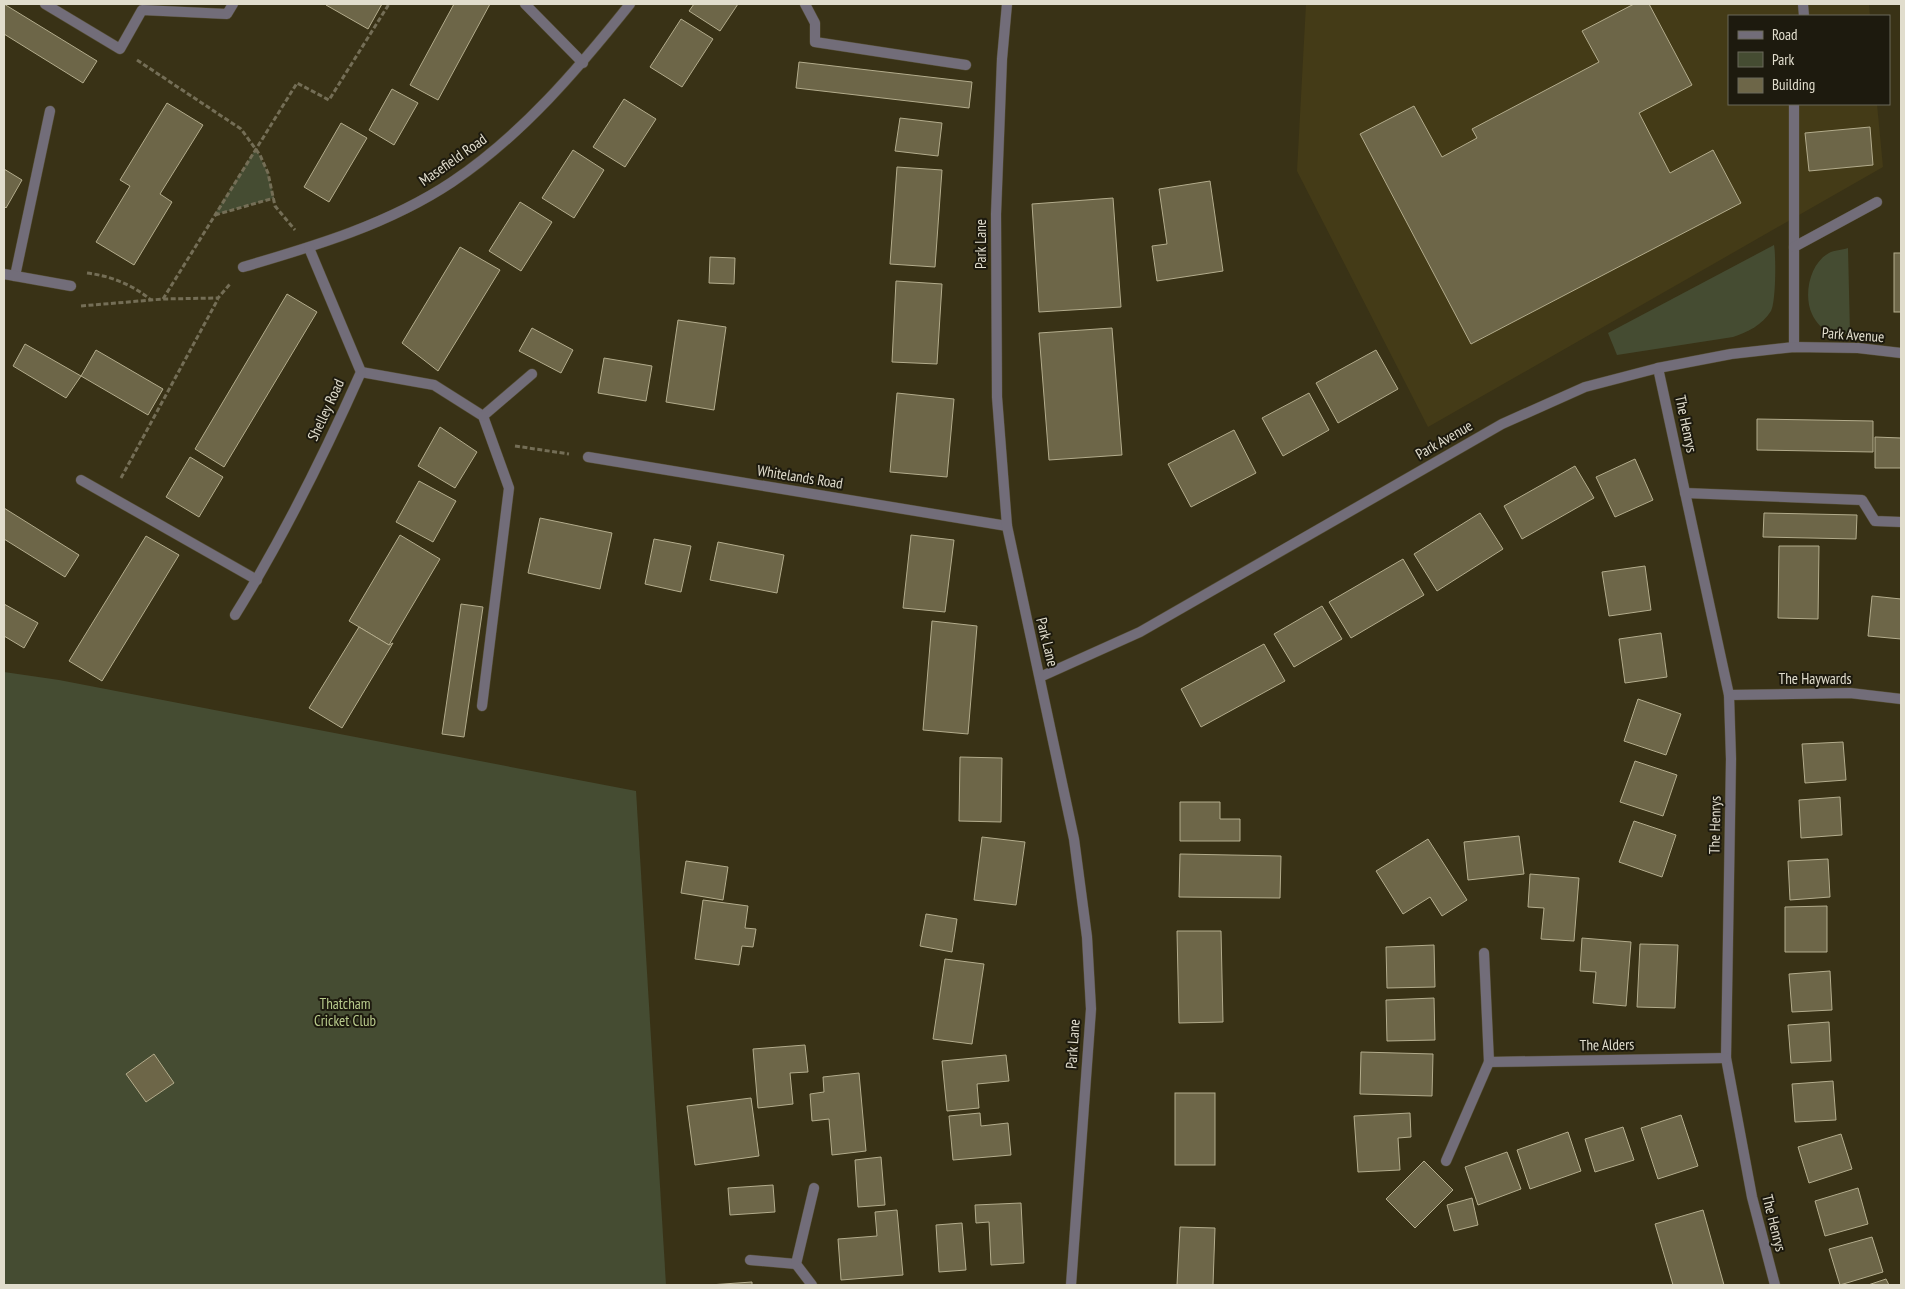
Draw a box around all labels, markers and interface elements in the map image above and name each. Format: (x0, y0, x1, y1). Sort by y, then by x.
legend (1728, 15, 1890, 105)
text: Road (1772, 25, 1798, 44)
text: Park (1772, 50, 1794, 69)
text: Building (1772, 75, 1815, 94)
street label: Masefield Road (415, 129, 490, 190)
street label: Park Lane (971, 219, 990, 269)
street label: Park Avenue (1821, 323, 1885, 346)
street label: Shelley Road (303, 376, 348, 444)
street label: The Henrys (1671, 393, 1702, 454)
street label: Park Avenue (1412, 416, 1476, 463)
street label: Whitelands Road (756, 460, 844, 493)
street label: Park Lane (1032, 615, 1063, 668)
street label: The Haywards (1778, 669, 1852, 688)
street label: The Henrys (1704, 796, 1725, 854)
park label: Thatcham Cricket Club (314, 994, 376, 1030)
street label: Park Lane (1061, 1018, 1084, 1070)
street label: The Alders (1579, 1035, 1635, 1054)
street label: The Henrys (1758, 1192, 1791, 1253)

